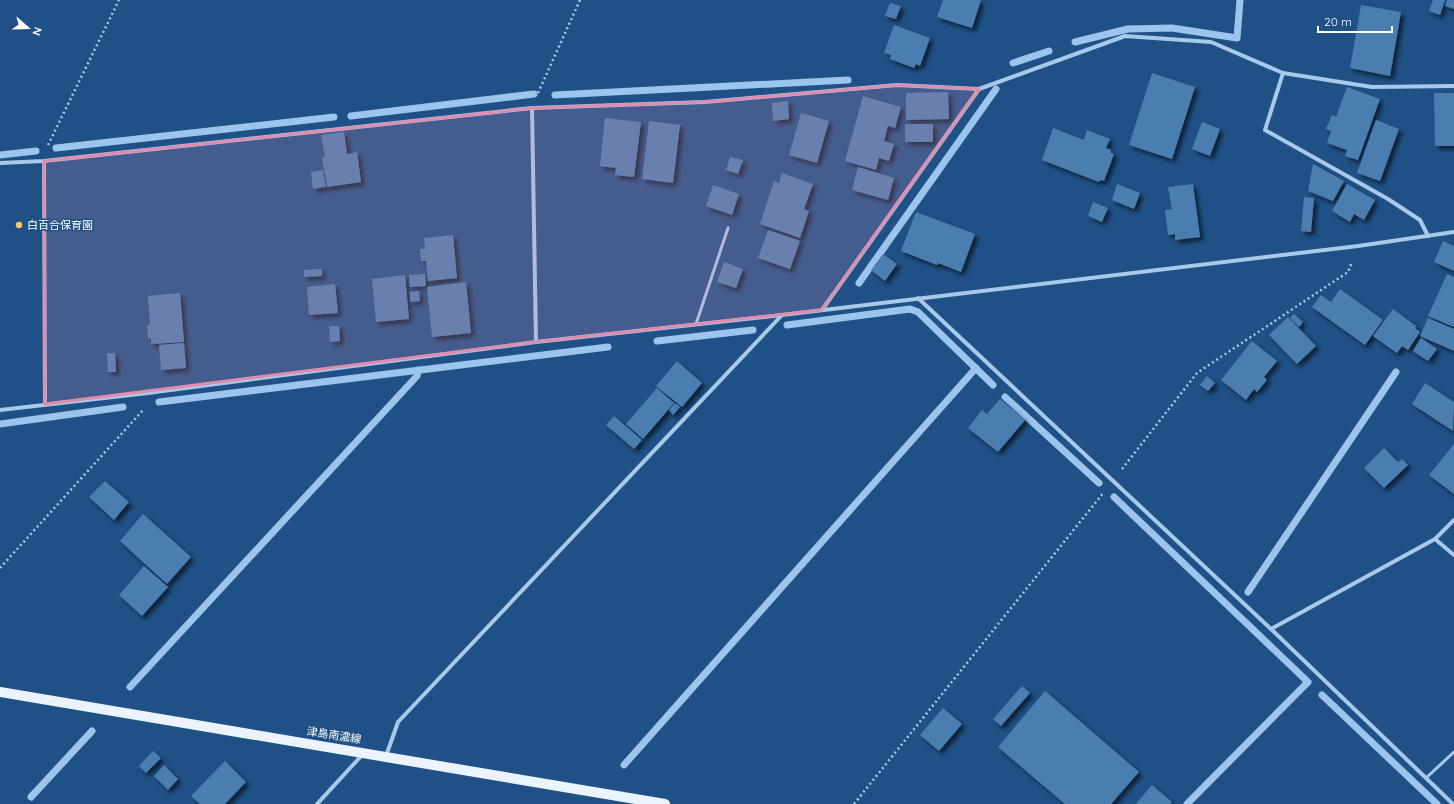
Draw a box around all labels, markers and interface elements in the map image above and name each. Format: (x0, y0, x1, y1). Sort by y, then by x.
north arrow (8, 8, 48, 48)
scale bar (1318, 8, 1392, 34)
text: 20 m (1324, 14, 1352, 29)
text: N (29, 25, 45, 38)
place label: 白百合保育園 (27, 218, 93, 232)
marker: 白百合保育園 (14, 220, 24, 230)
street label: 津島南濃線 (306, 724, 362, 746)

